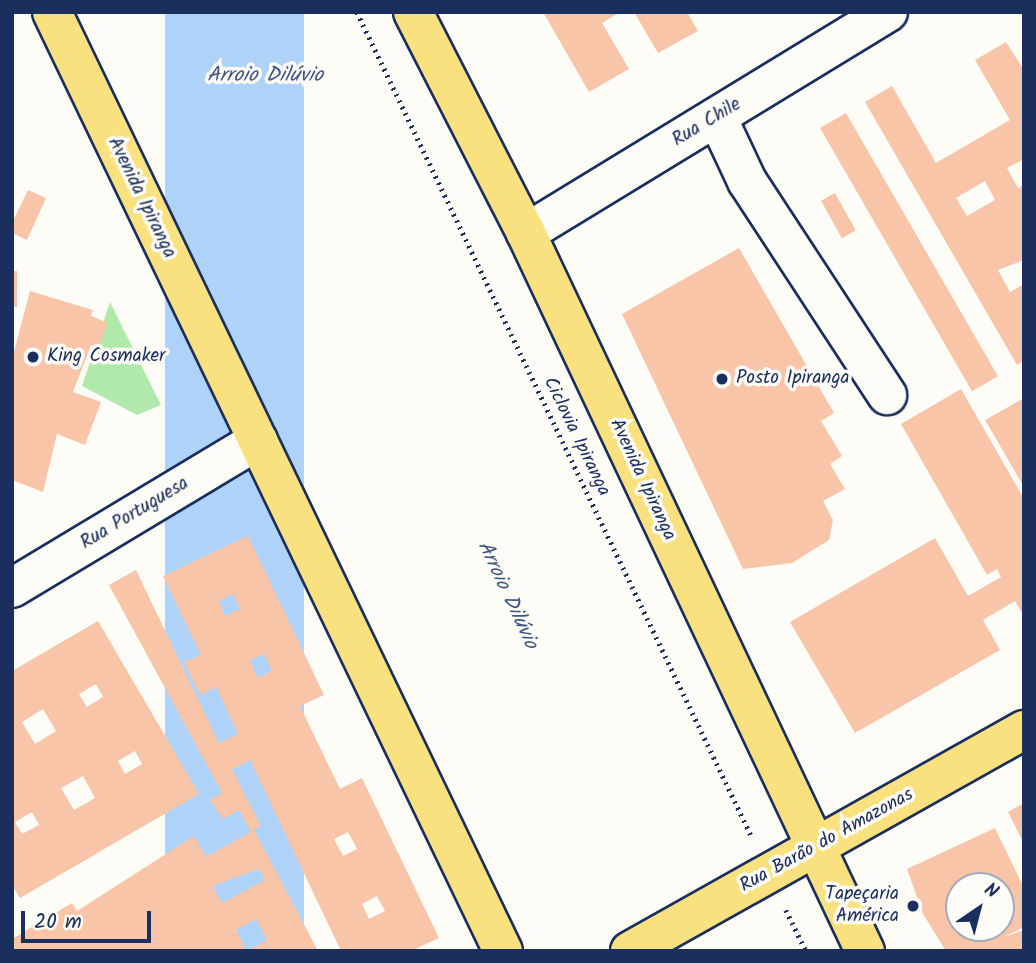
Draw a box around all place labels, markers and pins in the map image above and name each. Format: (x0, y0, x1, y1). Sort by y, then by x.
place label: King Cosmaker (47, 346, 165, 368)
marker: King Cosmaker (25, 349, 41, 365)
place label: Posto Ipiranga (736, 368, 849, 390)
marker: Posto Ipiranga (714, 371, 730, 387)
place label: Tapeçaria América (825, 884, 899, 928)
marker: Tapeçaria América (905, 898, 921, 914)

